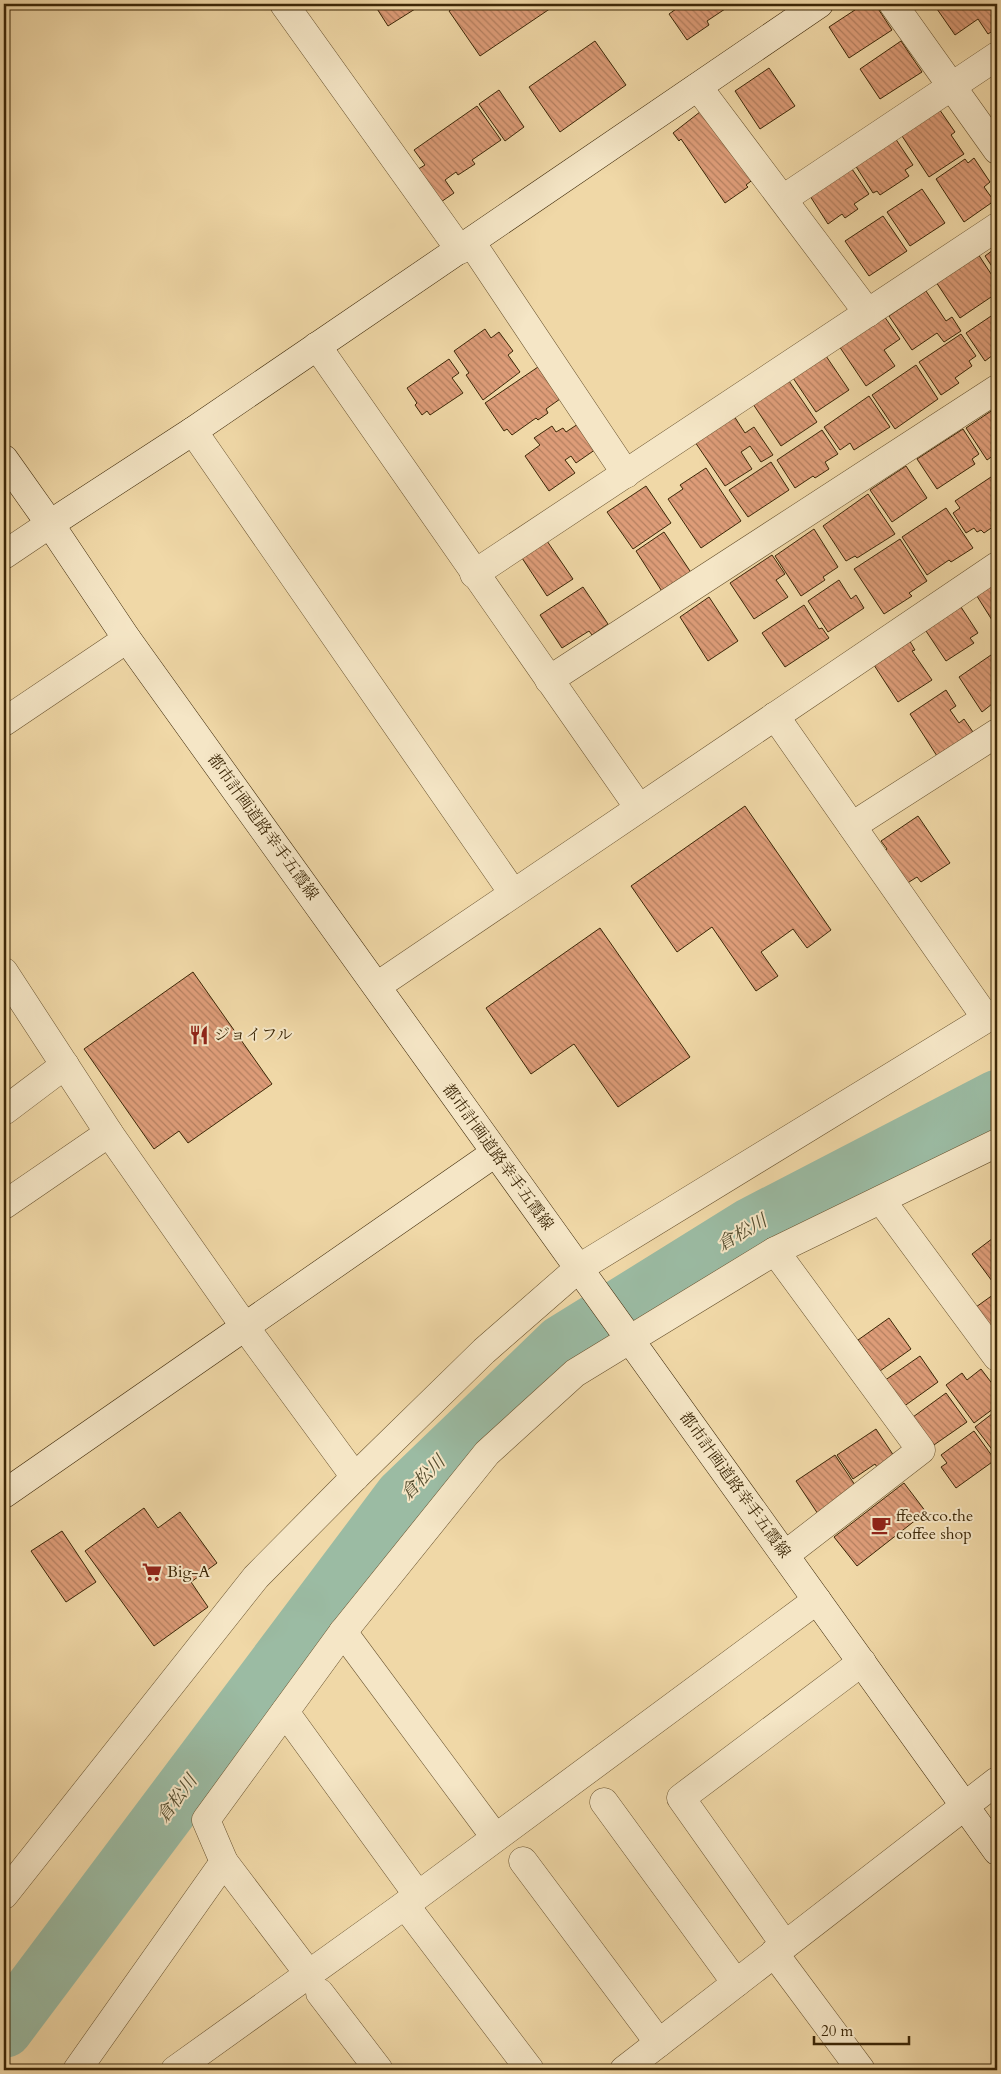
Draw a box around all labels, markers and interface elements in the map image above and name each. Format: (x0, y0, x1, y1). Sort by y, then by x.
street label: 都市計画道路幸手五霞線 (202, 749, 324, 905)
restaurant icon: ジョイフル (188, 1024, 210, 1046)
place label: ジョイフル (214, 1024, 293, 1046)
street label: 都市計画道路幸手五霞線 (437, 1079, 559, 1235)
water label: 倉松川 (712, 1208, 773, 1257)
street label: 都市計画道路幸手五霞線 (674, 1407, 796, 1563)
water label: 倉松川 (395, 1449, 452, 1506)
place label: ffee&co.the coffee shop (896, 1505, 973, 1545)
cafe icon: ffee&co.the coffee shop (870, 1514, 892, 1536)
supermarket icon: Big-A (141, 1561, 163, 1583)
place label: Big-A (167, 1561, 210, 1583)
water label: 倉松川 (151, 1768, 204, 1828)
scale bar (814, 2014, 908, 2046)
text: 20 m (821, 2021, 853, 2041)

